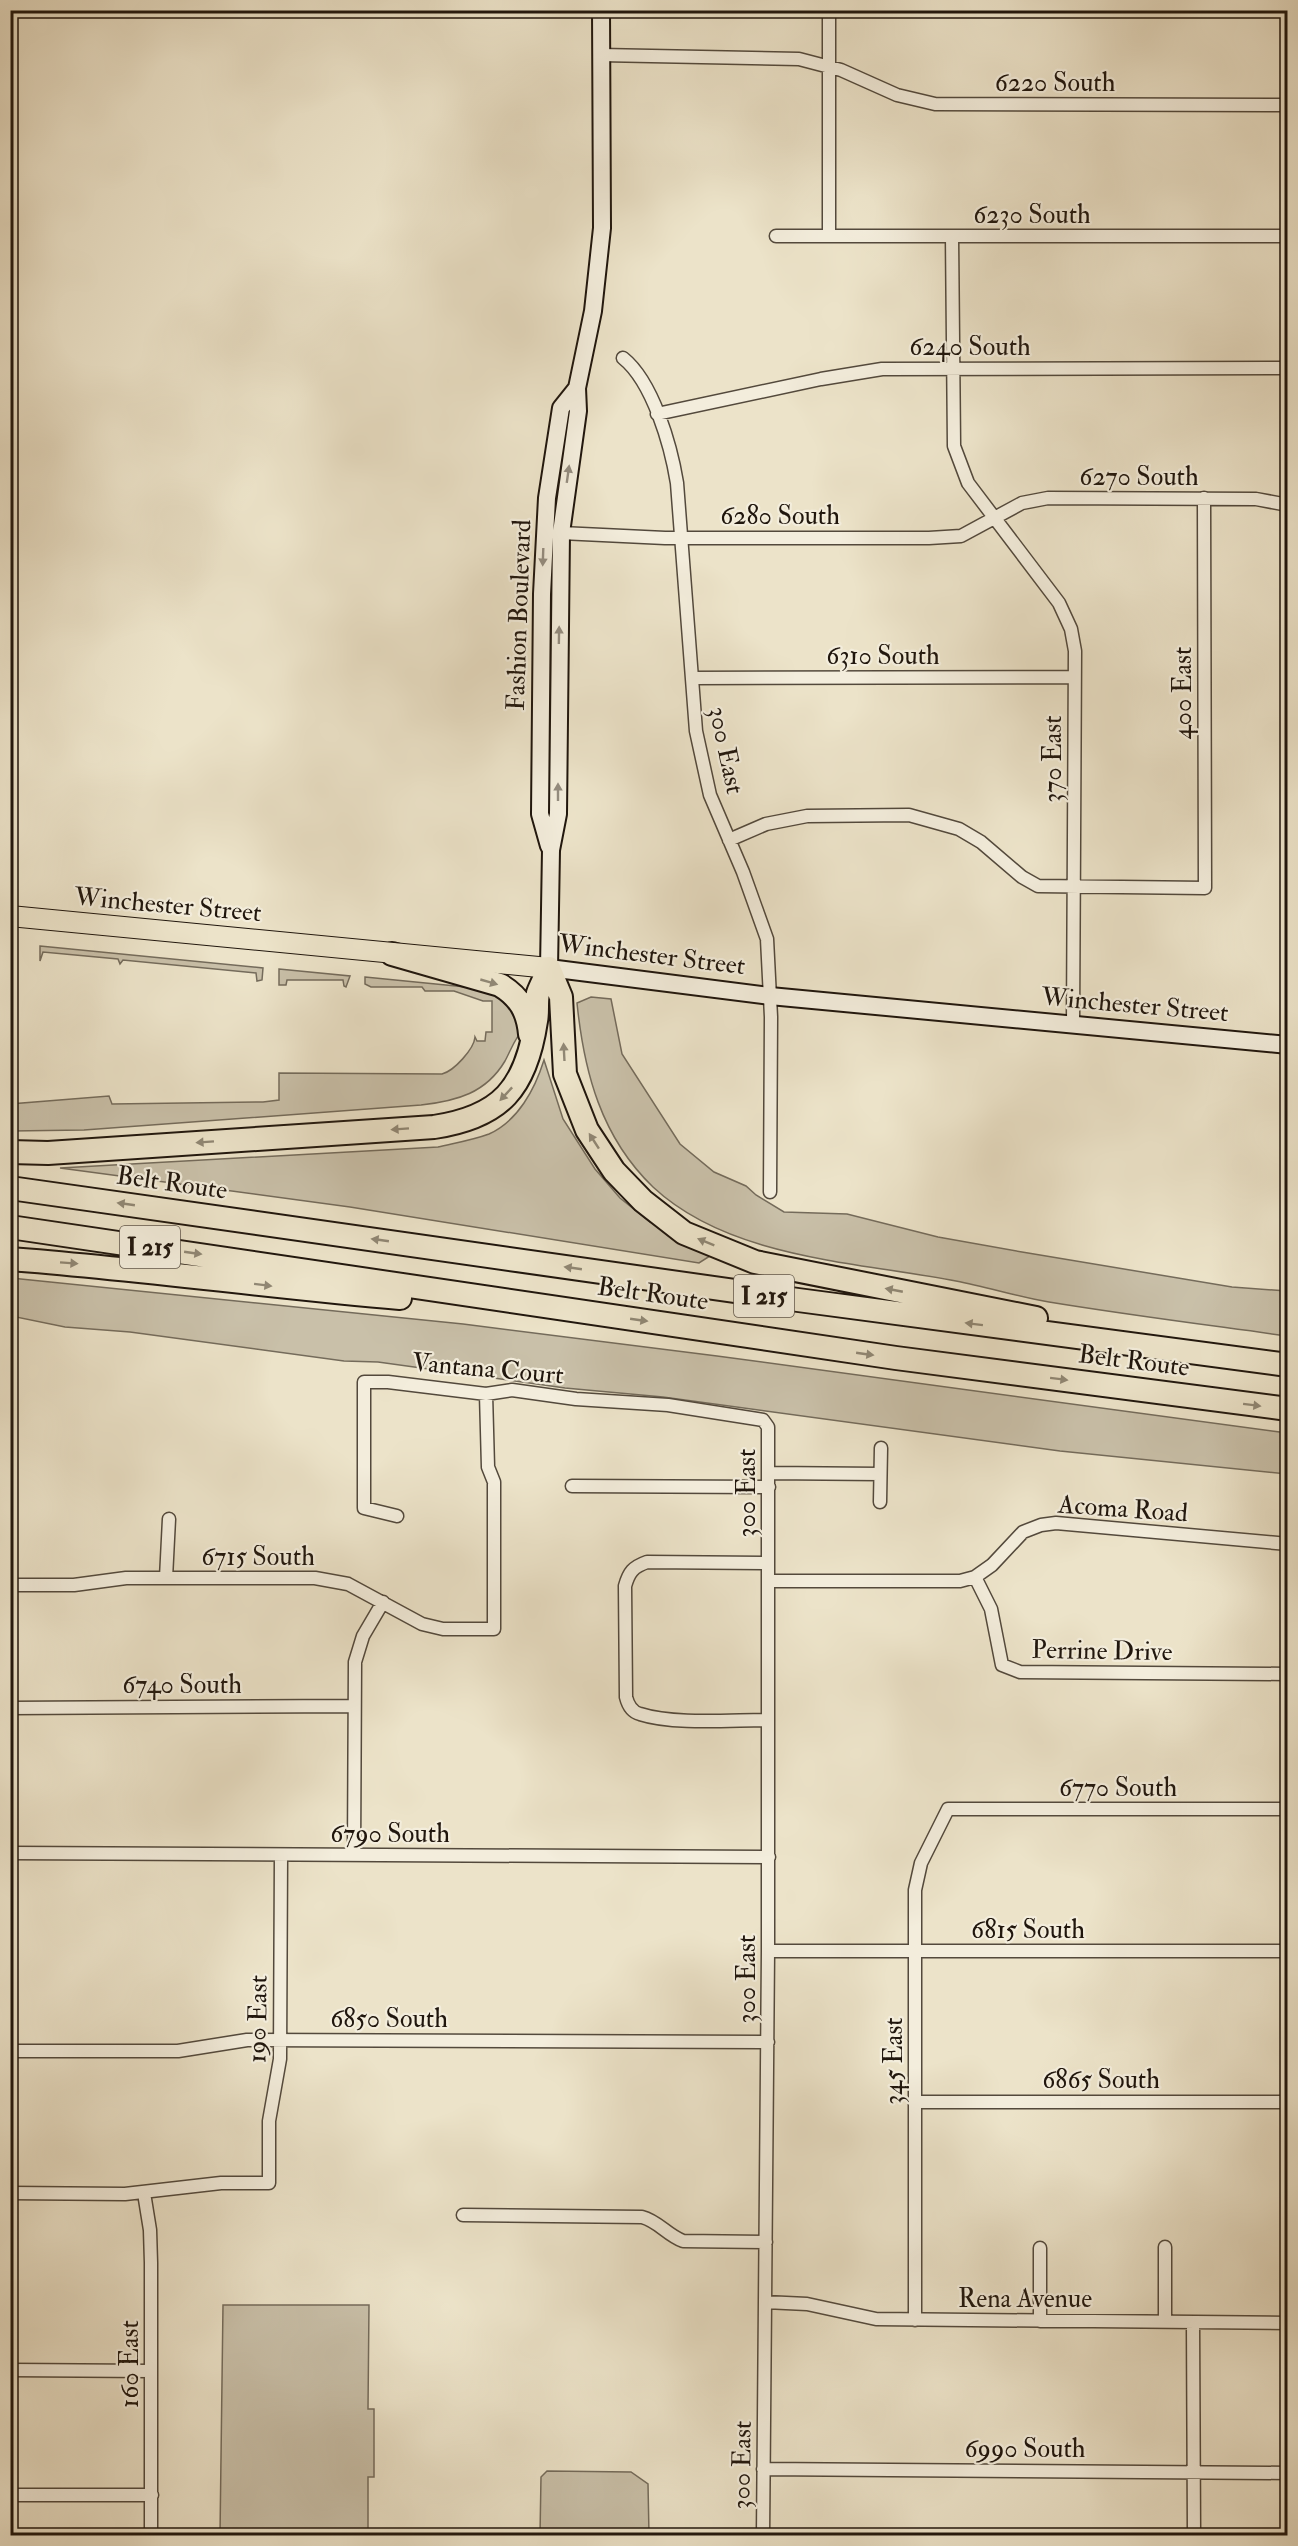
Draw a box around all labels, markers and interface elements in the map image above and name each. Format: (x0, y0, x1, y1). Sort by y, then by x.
street label: 6220 South (995, 67, 1116, 99)
street label: 6230 South (973, 199, 1091, 231)
street label: 6240 South (909, 331, 1031, 363)
street label: 6270 South (1079, 461, 1199, 493)
one-way arrow (563, 465, 572, 484)
street label: 6280 South (720, 500, 840, 532)
street label: Fashion Boulevard (500, 519, 538, 711)
one-way arrow (539, 547, 548, 566)
one-way arrow (554, 625, 564, 644)
street label: 6310 South (826, 640, 940, 672)
street label: 400 East (1167, 647, 1199, 739)
street label: 300 East (701, 703, 751, 797)
street label: 370 East (1037, 715, 1069, 803)
one-way arrow (553, 782, 563, 801)
street label: Winchester Street (72, 881, 263, 929)
street label: Winchester Street (556, 928, 747, 982)
one-way arrow (480, 978, 498, 987)
street label: Winchester Street (1039, 981, 1230, 1029)
one-way arrow (559, 1042, 568, 1061)
one-way arrow (500, 1087, 514, 1101)
one-way arrow (390, 1125, 409, 1134)
one-way arrow (589, 1133, 600, 1149)
one-way arrow (196, 1138, 215, 1147)
street label: Belt Route (114, 1159, 230, 1207)
one-way arrow (117, 1200, 136, 1209)
road number: I 215 (120, 1226, 180, 1268)
one-way arrow (370, 1236, 389, 1245)
one-way arrow (697, 1237, 715, 1246)
one-way arrow (184, 1249, 203, 1258)
one-way arrow (59, 1259, 78, 1268)
one-way arrow (563, 1264, 582, 1273)
street label: Belt Route (595, 1270, 711, 1318)
road number: I 215 (734, 1275, 794, 1317)
one-way arrow (253, 1280, 272, 1290)
one-way arrow (885, 1285, 904, 1294)
one-way arrow (629, 1316, 648, 1325)
one-way arrow (964, 1319, 983, 1328)
street label: Belt Route (1076, 1338, 1191, 1384)
street label: Vantana Court (411, 1346, 565, 1392)
one-way arrow (856, 1349, 875, 1358)
one-way arrow (1049, 1375, 1068, 1384)
one-way arrow (1243, 1400, 1262, 1409)
street label: 300 East (731, 1449, 763, 1537)
street label: Acoma Road (1056, 1488, 1189, 1530)
street label: 6715 South (201, 1541, 315, 1573)
street label: Perrine Drive (1031, 1634, 1173, 1668)
street label: 6740 South (122, 1669, 242, 1701)
street label: 6770 South (1059, 1772, 1177, 1804)
street label: 6790 South (330, 1818, 450, 1850)
street label: 6815 South (971, 1914, 1085, 1946)
street label: 300 East (731, 1935, 763, 2023)
street label: 190 East (241, 1975, 275, 2063)
street label: 6850 South (330, 2003, 448, 2035)
street label: 345 East (878, 2017, 910, 2105)
street label: 6865 South (1042, 2064, 1160, 2096)
street label: Rena Avenue (958, 2283, 1092, 2315)
street label: 160 East (114, 2320, 146, 2408)
street label: 300 East (725, 2420, 759, 2510)
street label: 6990 South (965, 2433, 1086, 2465)

